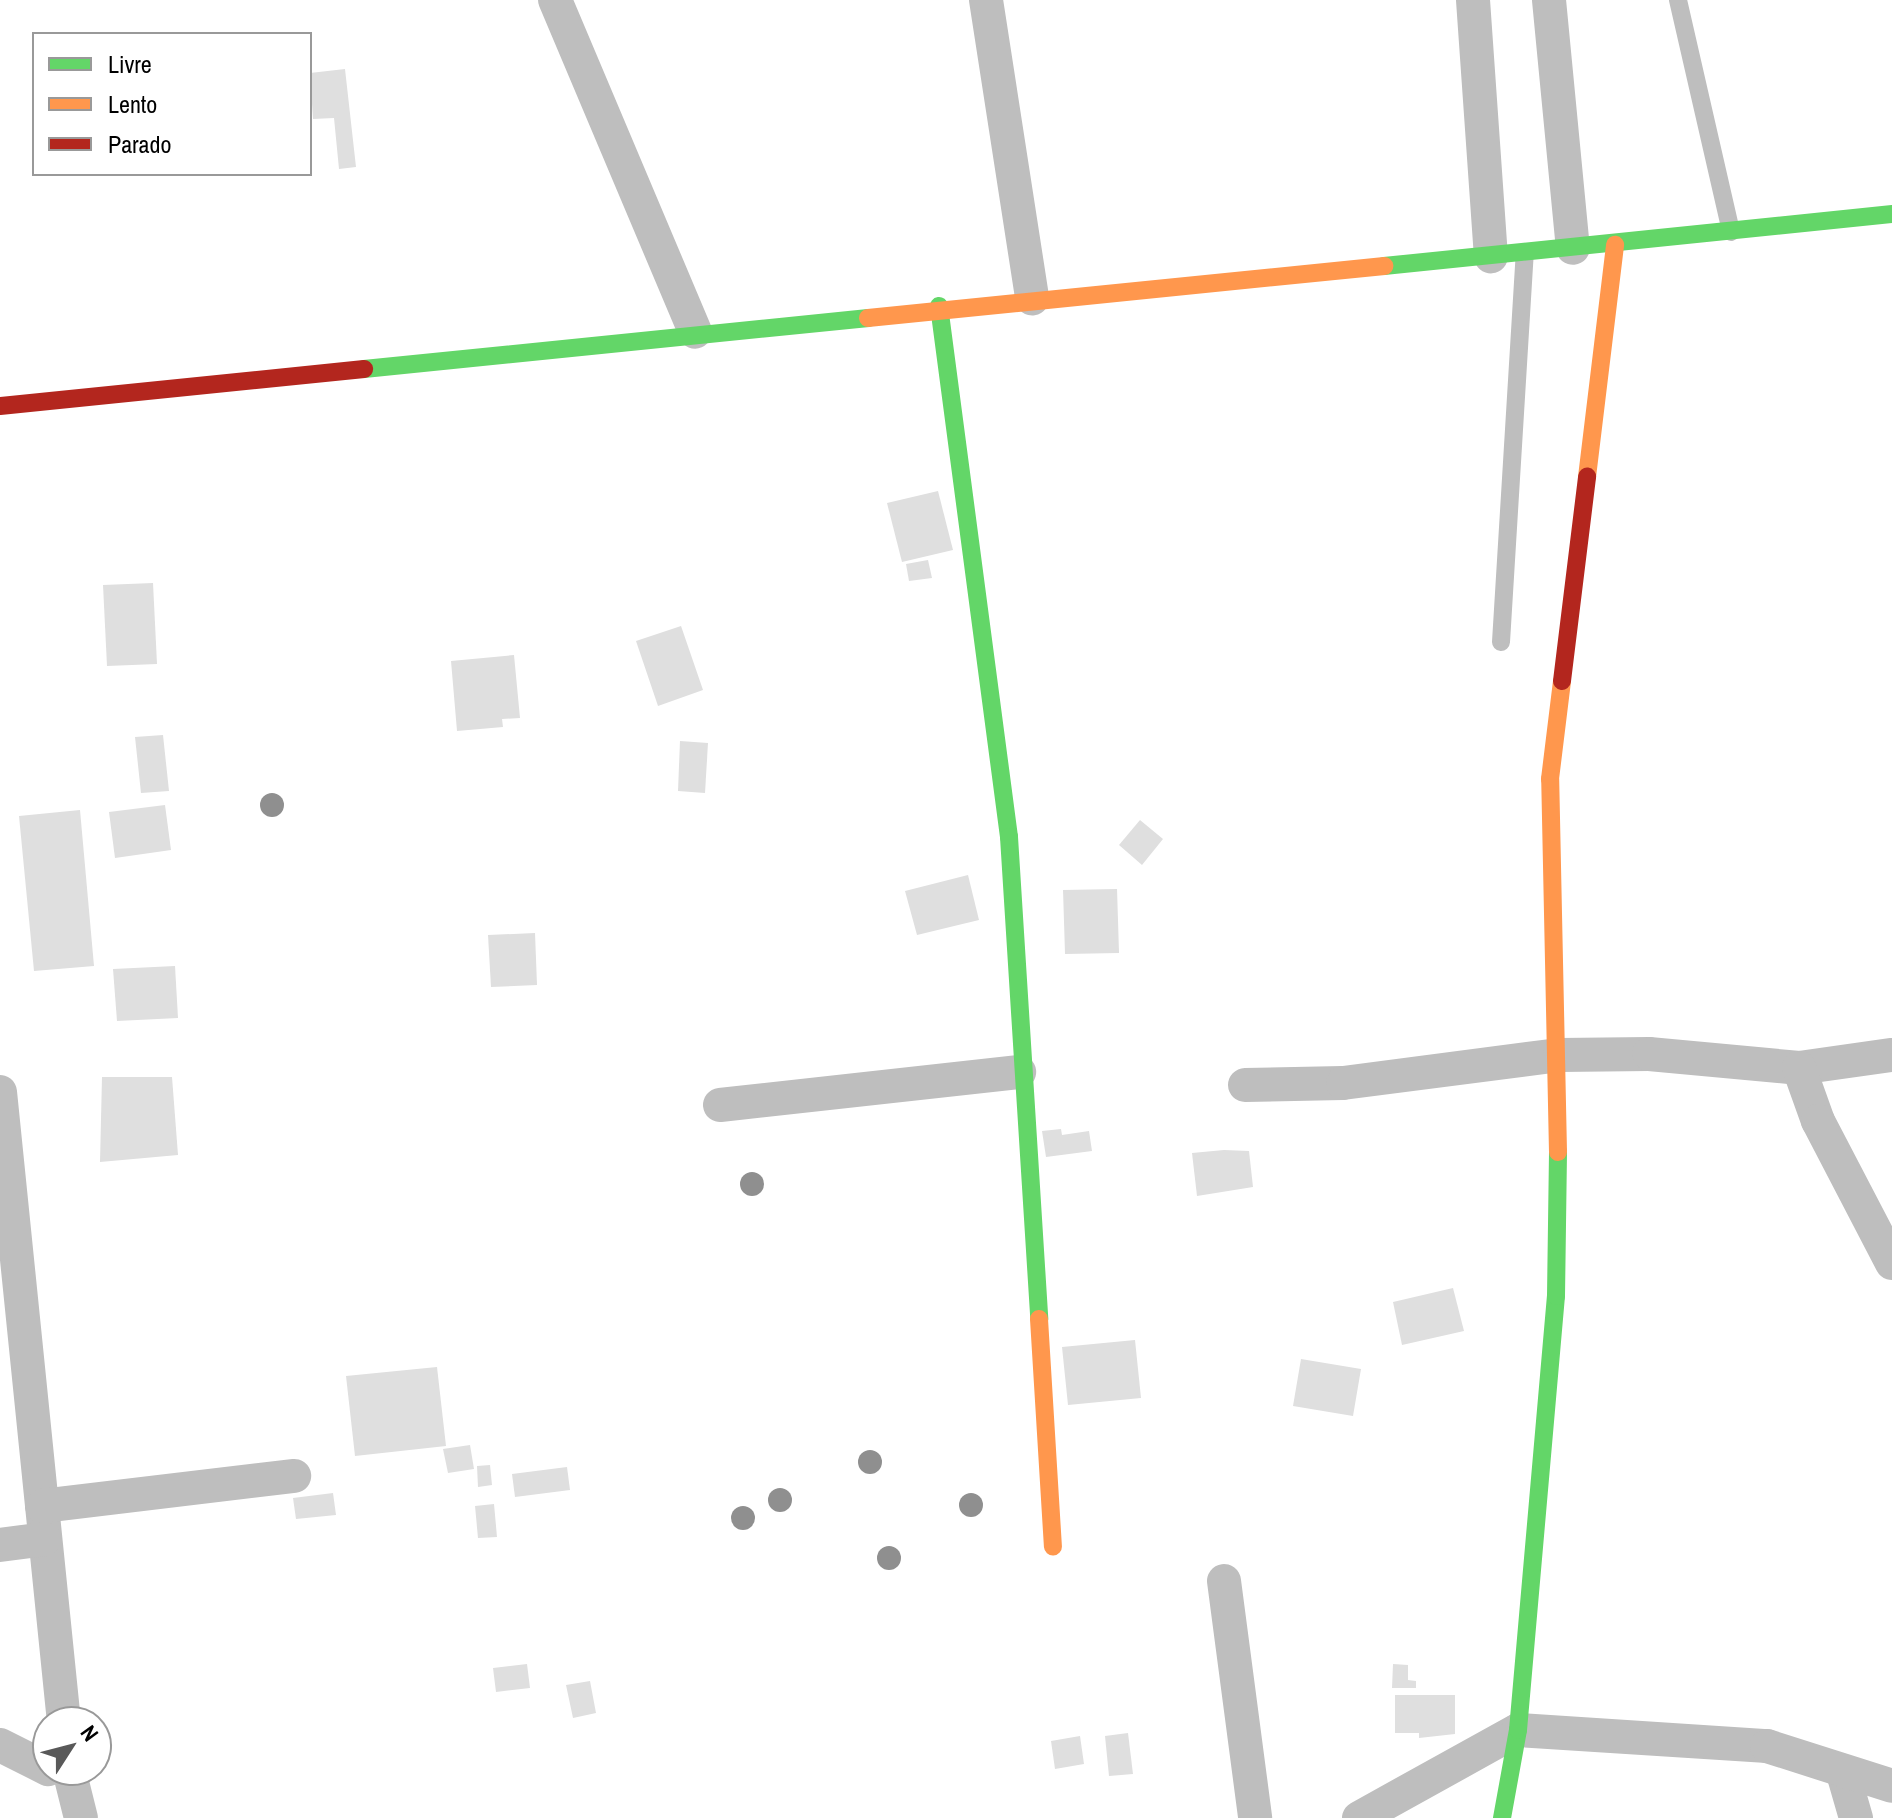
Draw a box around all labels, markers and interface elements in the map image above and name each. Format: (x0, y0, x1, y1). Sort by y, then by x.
legend (32, 32, 312, 176)
text: Livre (108, 48, 152, 80)
text: Lento (108, 88, 157, 120)
text: Parado (108, 128, 171, 160)
north arrow (32, 1706, 112, 1786)
text: N (74, 1719, 106, 1747)

